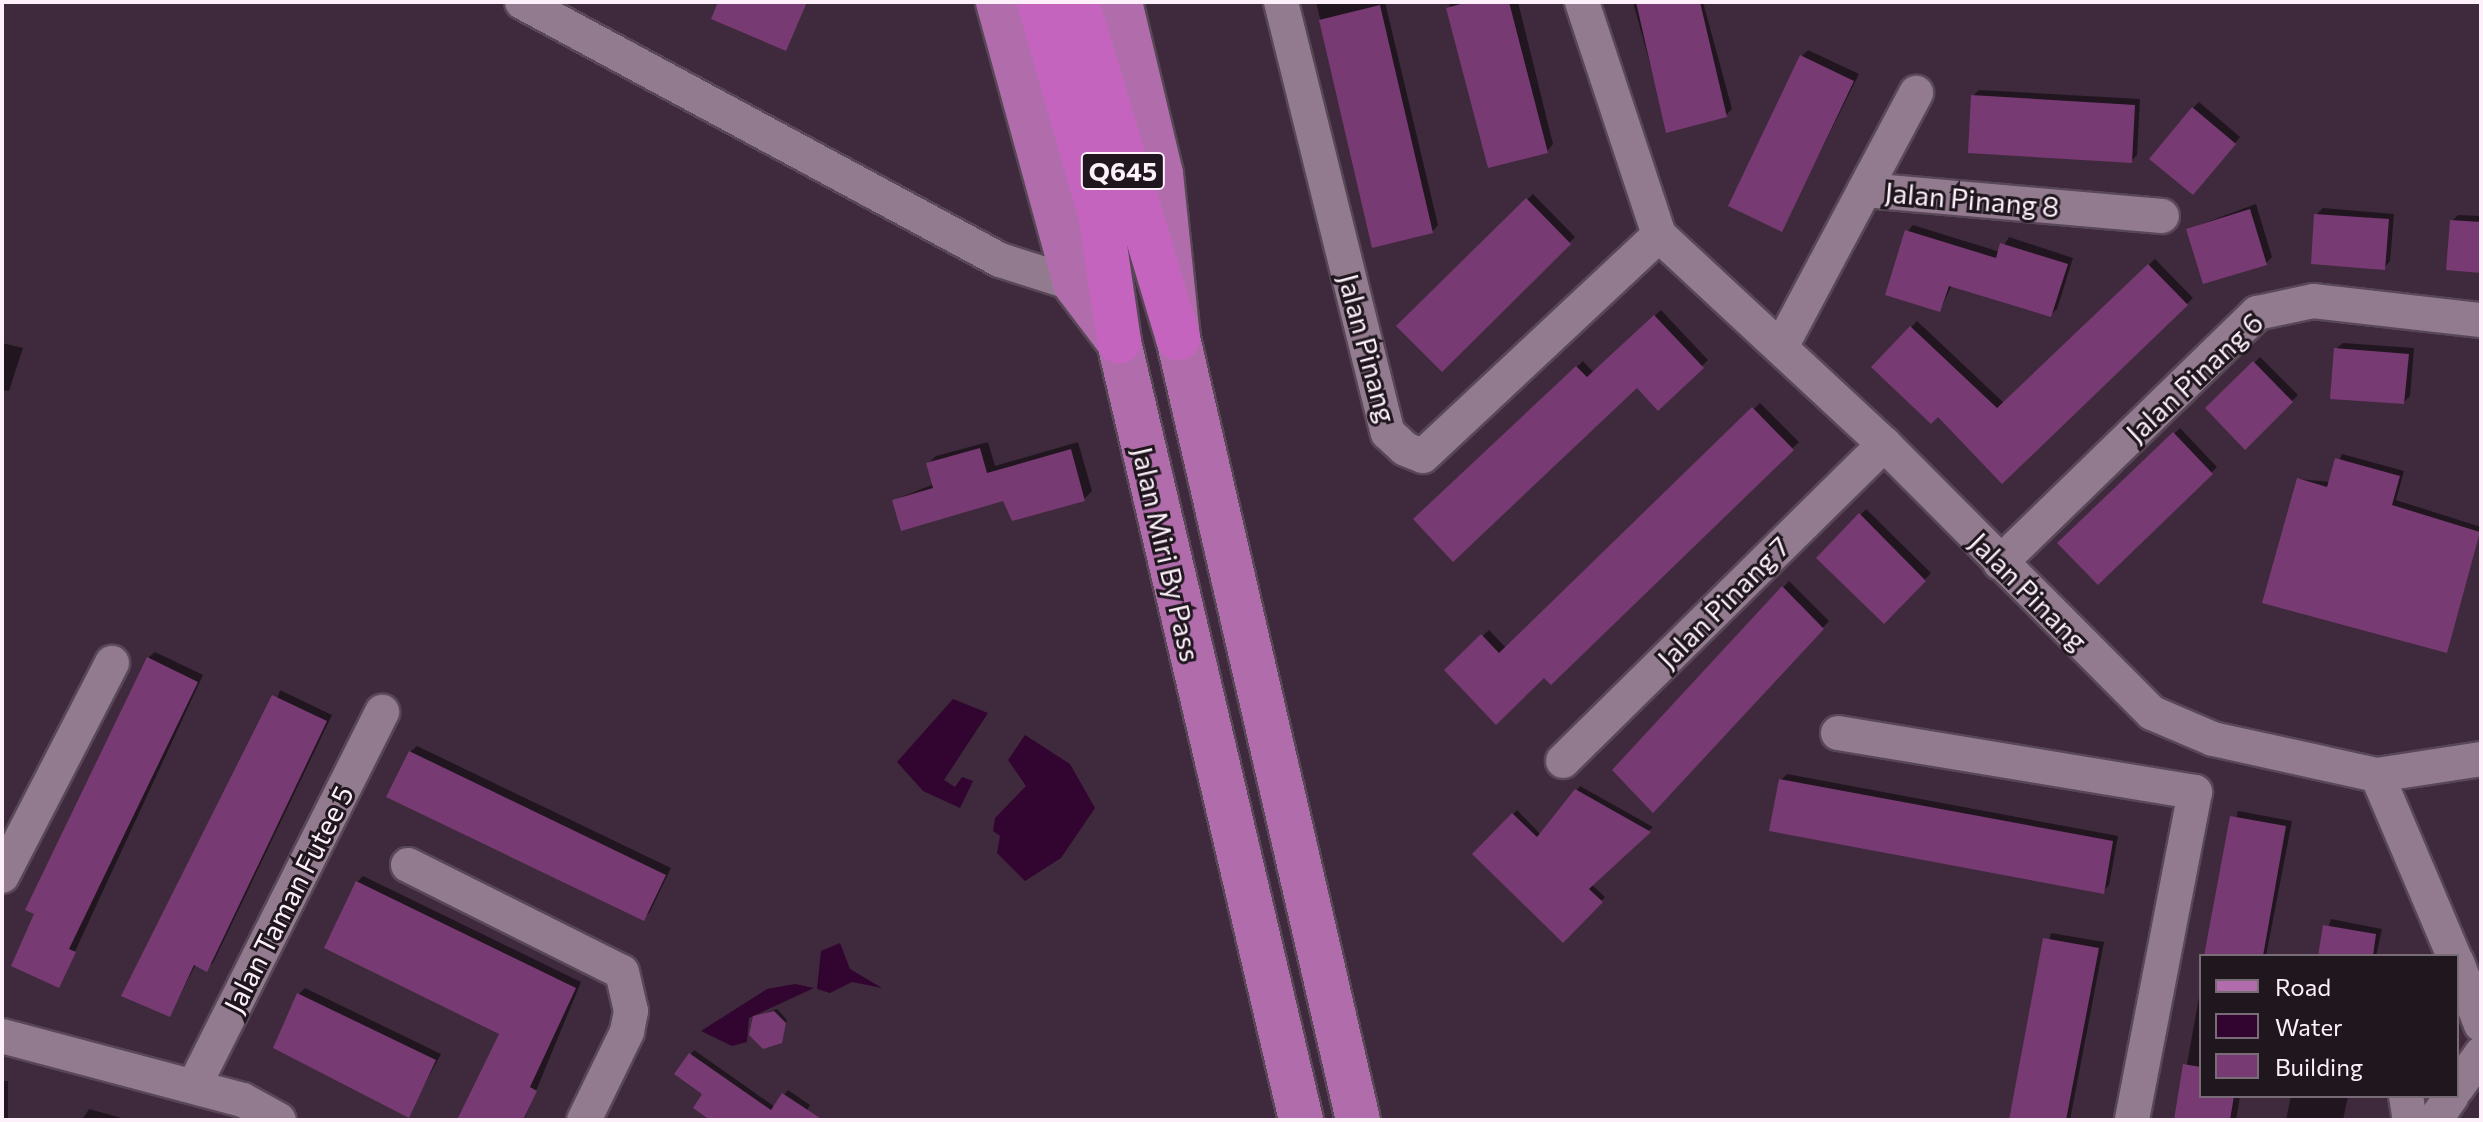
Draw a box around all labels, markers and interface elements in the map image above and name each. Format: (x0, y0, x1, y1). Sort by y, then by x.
road number: Q645 (1079, 149, 1167, 193)
street label: Jalan Pinang 8 (1883, 175, 2061, 223)
street label: Jalan Pinang (1332, 270, 1404, 426)
street label: Jalan Pinang 6 (2119, 305, 2269, 449)
street label: Jalan Miri By Pass (1126, 443, 1208, 665)
street label: Jalan Pinang (1963, 525, 2095, 657)
street label: Jalan Pinang 7 (1650, 529, 1796, 675)
street label: Jalan Taman Futee 5 (216, 780, 360, 1018)
legend (2199, 954, 2459, 1098)
text: Road (2275, 972, 2331, 1001)
text: Water (2275, 1012, 2343, 1041)
text: Building (2275, 1052, 2363, 1081)

